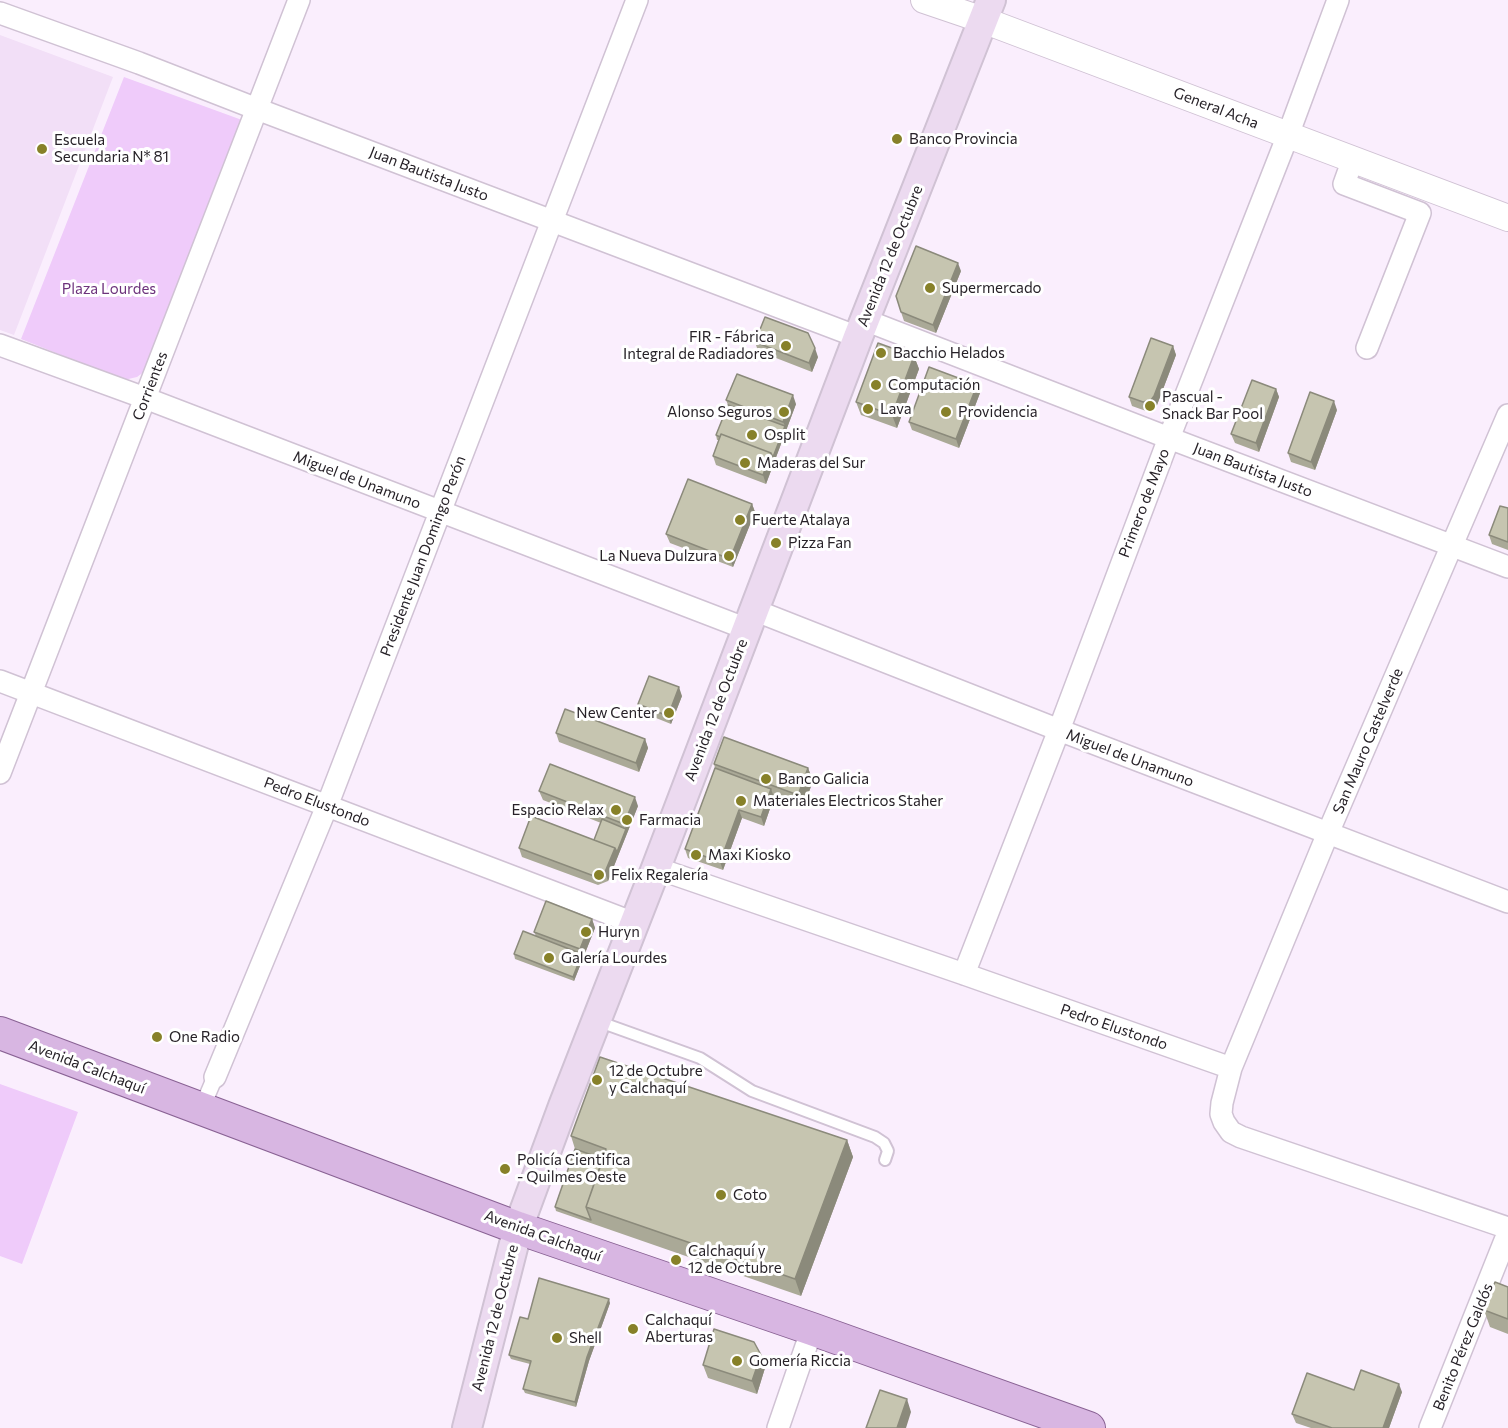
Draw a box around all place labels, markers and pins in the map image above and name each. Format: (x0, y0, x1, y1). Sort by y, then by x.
place label: Banco Provincia (909, 130, 1017, 148)
place label: Escuela Secundaria N* 81 (54, 131, 169, 166)
marker: Banco Provincia (890, 132, 904, 146)
marker: Escuela Secundaria N* 81 (35, 142, 49, 156)
place label: Supermercado (942, 279, 1042, 297)
marker: Supermercado (923, 281, 937, 295)
place label: FIR - Fábrica Integral de Radiadores (623, 328, 774, 363)
marker: FIR - Fábrica Integral de Radiadores (779, 339, 793, 353)
place label: Bacchio Helados (893, 344, 1005, 362)
marker: Bacchio Helados (874, 346, 888, 360)
place label: Computación (888, 376, 980, 394)
marker: Computación (869, 378, 883, 392)
place label: Pascual - Snack Bar Pool (1162, 388, 1263, 423)
marker: Pascual - Snack Bar Pool (1143, 399, 1157, 413)
place label: Lava (880, 400, 912, 418)
marker: Lava (861, 402, 875, 416)
place label: Alonso Seguros (667, 403, 772, 421)
place label: Providencia (958, 403, 1038, 421)
marker: Alonso Seguros (777, 405, 791, 419)
marker: Providencia (939, 405, 953, 419)
place label: Osplit (764, 426, 806, 444)
marker: Osplit (745, 428, 759, 442)
place label: Maderas del Sur (757, 454, 865, 472)
marker: Maderas del Sur (738, 456, 752, 470)
place label: Fuerte Atalaya (752, 511, 850, 529)
marker: Fuerte Atalaya (733, 513, 747, 527)
place label: Pizza Fan (788, 534, 852, 552)
marker: Pizza Fan (769, 536, 783, 550)
place label: La Nueva Dulzura (599, 547, 717, 565)
marker: La Nueva Dulzura (722, 549, 736, 563)
place label: New Center (576, 704, 657, 722)
marker: New Center (662, 706, 676, 720)
place label: Banco Galicia (778, 770, 869, 788)
marker: Banco Galicia (759, 772, 773, 786)
place label: Materiales Electricos Staher (753, 792, 943, 810)
marker: Materiales Electricos Staher (734, 794, 748, 808)
place label: Espacio Relax (511, 801, 604, 819)
marker: Espacio Relax (609, 803, 623, 817)
place label: Farmacia (639, 811, 701, 829)
marker: Farmacia (620, 813, 634, 827)
place label: Maxi Kiosko (708, 846, 791, 864)
marker: Maxi Kiosko (689, 848, 703, 862)
place label: Felix Regalería (611, 866, 708, 884)
marker: Felix Regalería (592, 868, 606, 882)
place label: Huryn (598, 923, 640, 941)
marker: Huryn (579, 925, 593, 939)
place label: Galería Lourdes (561, 949, 667, 967)
marker: Galería Lourdes (542, 951, 556, 965)
place label: One Radio (169, 1028, 240, 1046)
marker: One Radio (150, 1030, 164, 1044)
place label: 12 de Octubre y Calchaquí (609, 1062, 703, 1097)
marker: 12 de Octubre y Calchaquí (590, 1073, 604, 1087)
place label: Policía Cientifica - Quilmes Oeste (517, 1151, 630, 1186)
marker: Policía Cientifica - Quilmes Oeste (498, 1162, 512, 1176)
place label: Coto (733, 1186, 767, 1204)
marker: Coto (714, 1188, 728, 1202)
place label: Calchaquí y 12 de Octubre (688, 1242, 782, 1277)
marker: Calchaquí y 12 de Octubre (669, 1253, 683, 1267)
place label: Calchaquí Aberturas (645, 1311, 713, 1346)
marker: Calchaquí Aberturas (626, 1322, 640, 1336)
place label: Shell (569, 1329, 602, 1347)
marker: Shell (550, 1331, 564, 1345)
place label: Gomería Riccia (749, 1352, 851, 1370)
marker: Gomería Riccia (730, 1354, 744, 1368)

